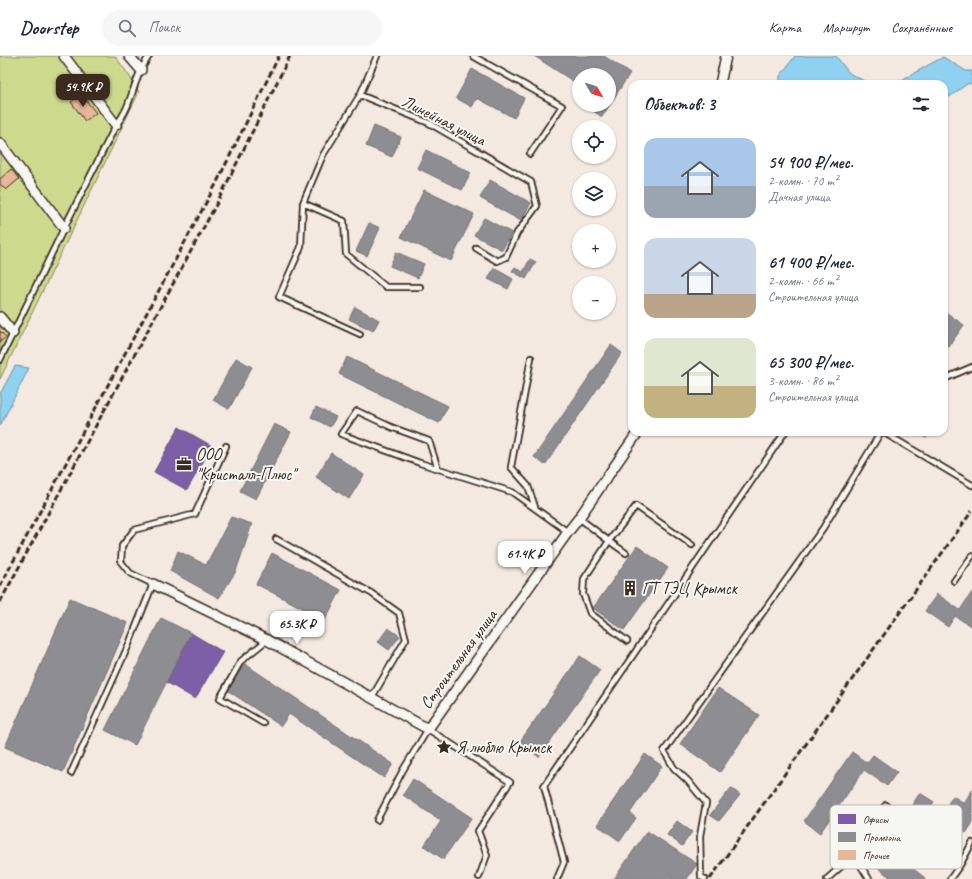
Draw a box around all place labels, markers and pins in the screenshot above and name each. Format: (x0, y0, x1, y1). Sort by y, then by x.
pin: 54.9K ₽ (46, 74, 120, 108)
place label: ООО "Кристалл-Плюс" (196, 444, 299, 485)
office icon: ООО "Кристалл-Плюс" (175, 455, 193, 473)
pin: 61.4K ₽ (488, 541, 562, 575)
place label: ГТ ТЭЦ Крымск (642, 578, 739, 599)
building icon: ГТ ТЭЦ Крымск (621, 579, 639, 597)
pin: 65.3K ₽ (260, 611, 334, 645)
place label: Я люблю Крымск (456, 737, 553, 758)
place icon: Я люблю Крымск (435, 738, 453, 756)

